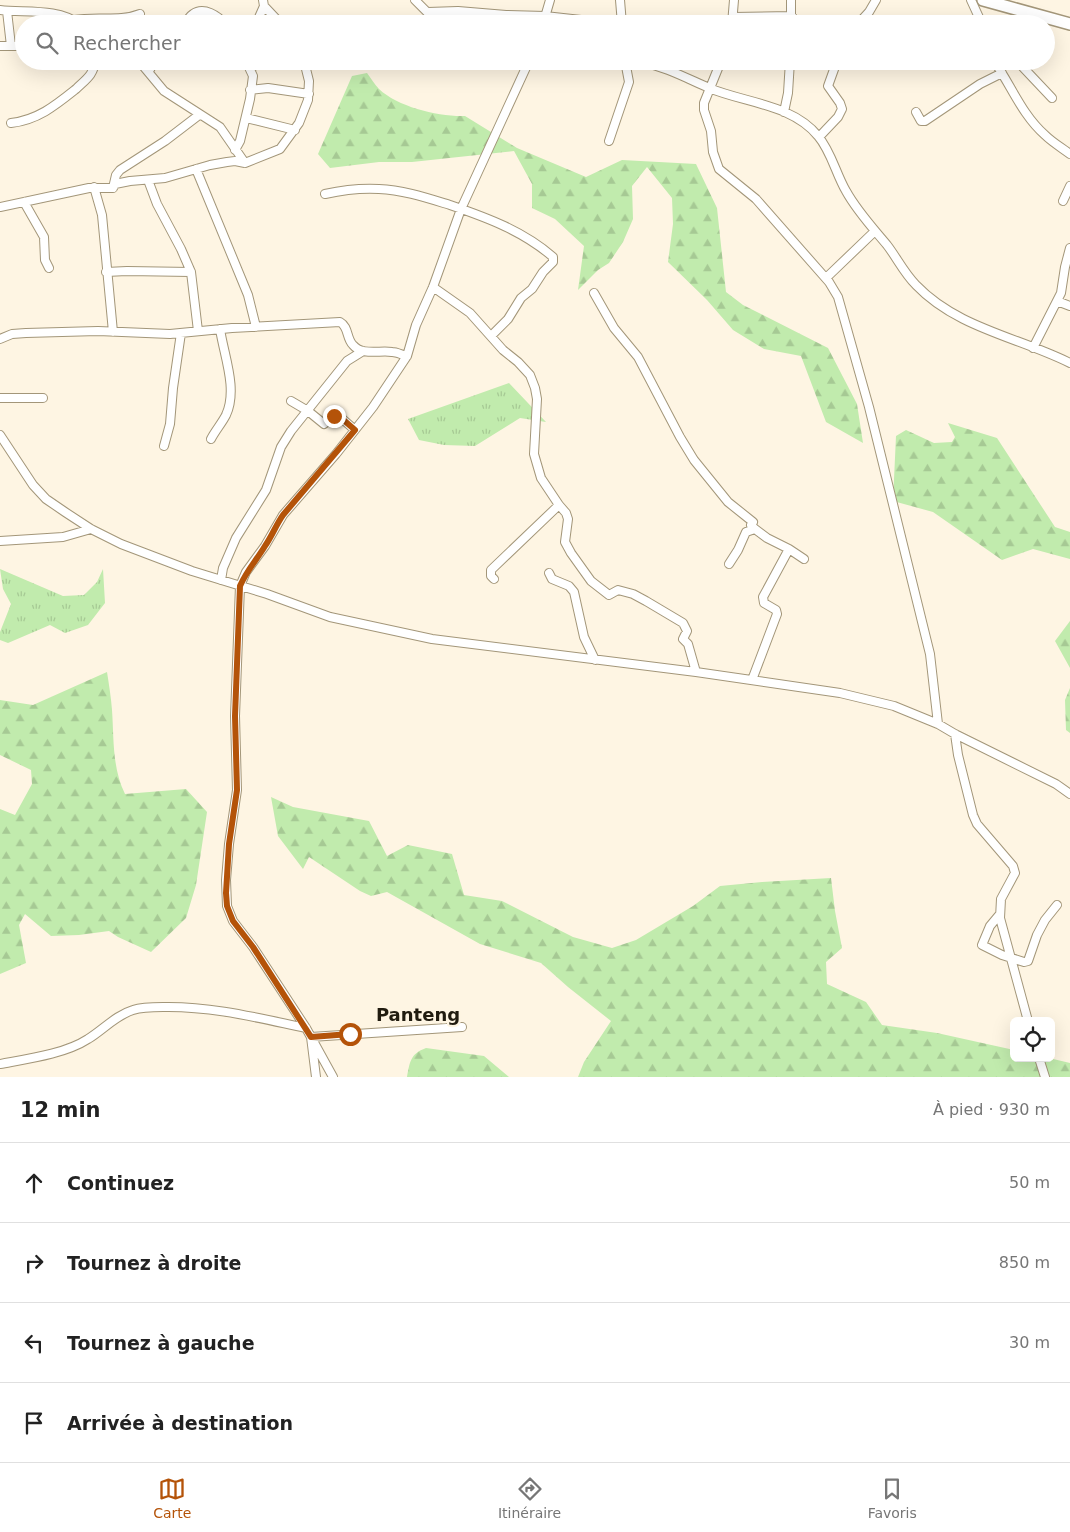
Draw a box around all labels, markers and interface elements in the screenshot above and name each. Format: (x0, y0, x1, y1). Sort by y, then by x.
search box (15, 15, 1055, 70)
icon: search (33, 29, 61, 57)
text: Rechercher (73, 32, 181, 54)
route end (323, 405, 346, 428)
district label: Panteng (376, 1004, 460, 1025)
map controls (1010, 1017, 1055, 1062)
button: locate (1010, 1017, 1055, 1062)
route start (339, 1023, 362, 1046)
text: 12 min (20, 1098, 101, 1122)
text: À pied · 930 m (933, 1100, 1050, 1119)
icon: ahead (20, 1169, 48, 1197)
text: Continuez (67, 1172, 174, 1194)
text: 50 m (1009, 1173, 1050, 1192)
icon: right (20, 1249, 48, 1277)
text: Tournez à droite (67, 1252, 241, 1274)
text: 850 m (999, 1253, 1050, 1272)
icon: left (20, 1329, 48, 1357)
text: Tournez à gauche (67, 1332, 255, 1354)
text: 30 m (1009, 1333, 1050, 1352)
icon: arrive (20, 1409, 48, 1437)
text: Arrivée à destination (67, 1412, 293, 1434)
tab: Carte (153, 1475, 191, 1521)
tab: Itinéraire (498, 1475, 561, 1521)
tab: Favoris (868, 1475, 917, 1521)

